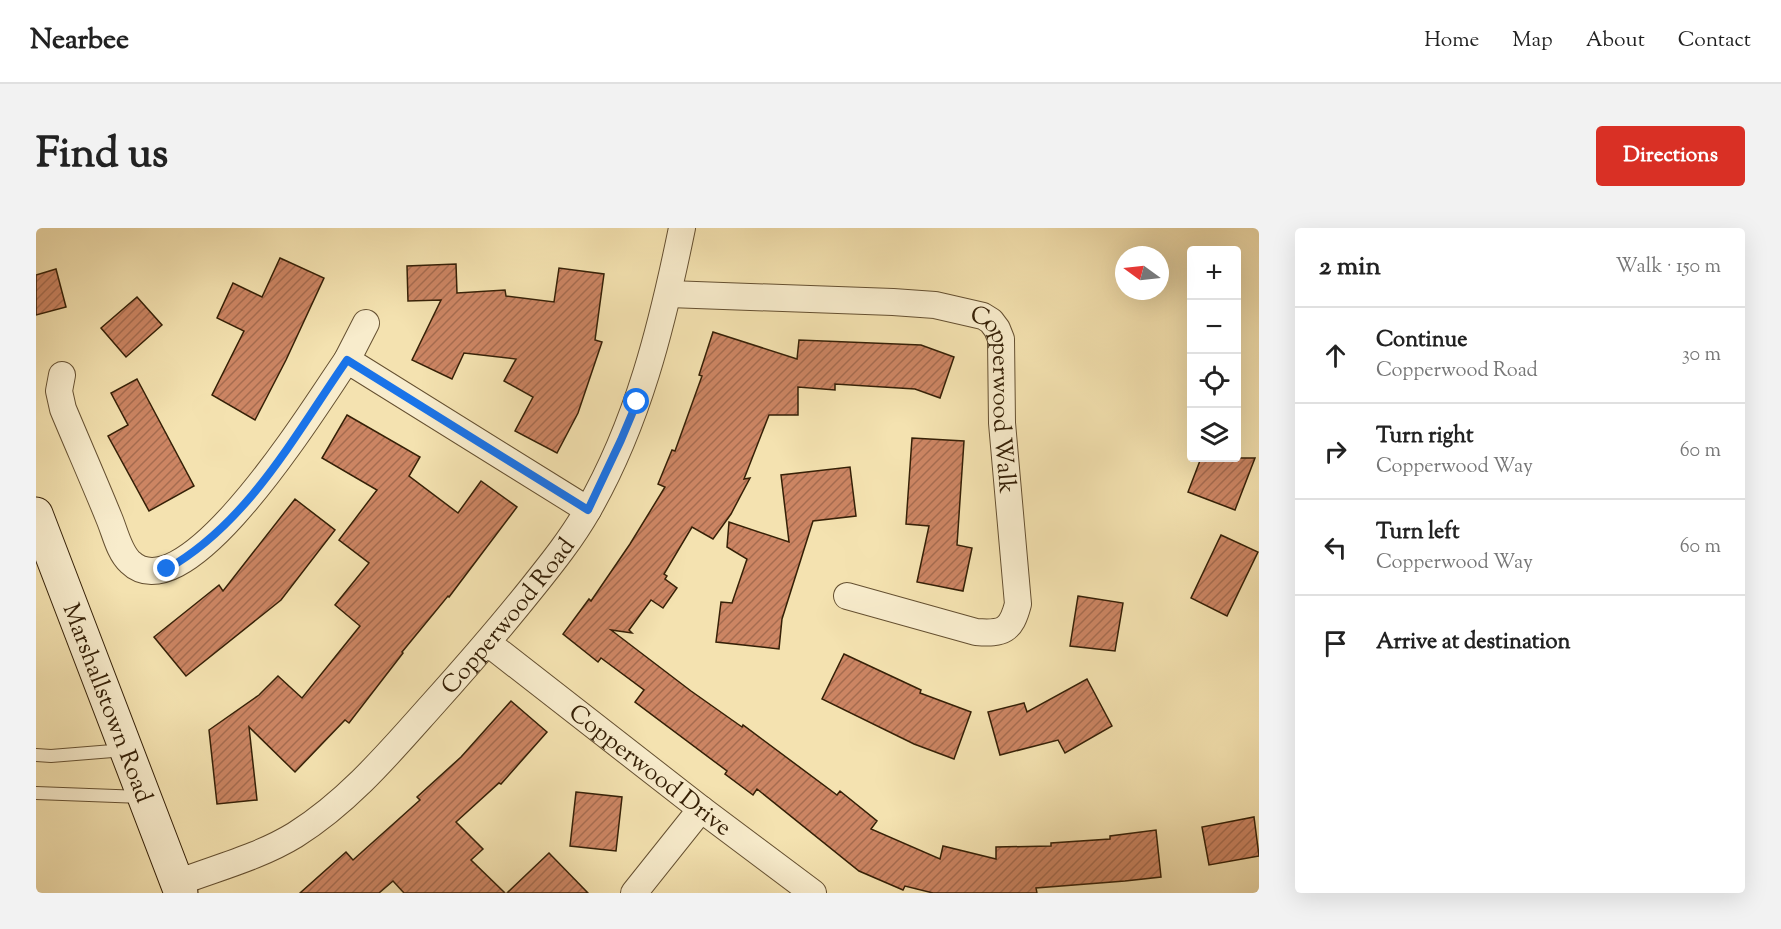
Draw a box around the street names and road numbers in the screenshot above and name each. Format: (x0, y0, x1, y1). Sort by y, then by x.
street label: Copperwood Walk (967, 299, 1023, 495)
street label: Copperwood Road (434, 531, 584, 703)
street label: Marshallstown Road (53, 599, 160, 808)
street label: Copperwood Drive (561, 697, 738, 845)

